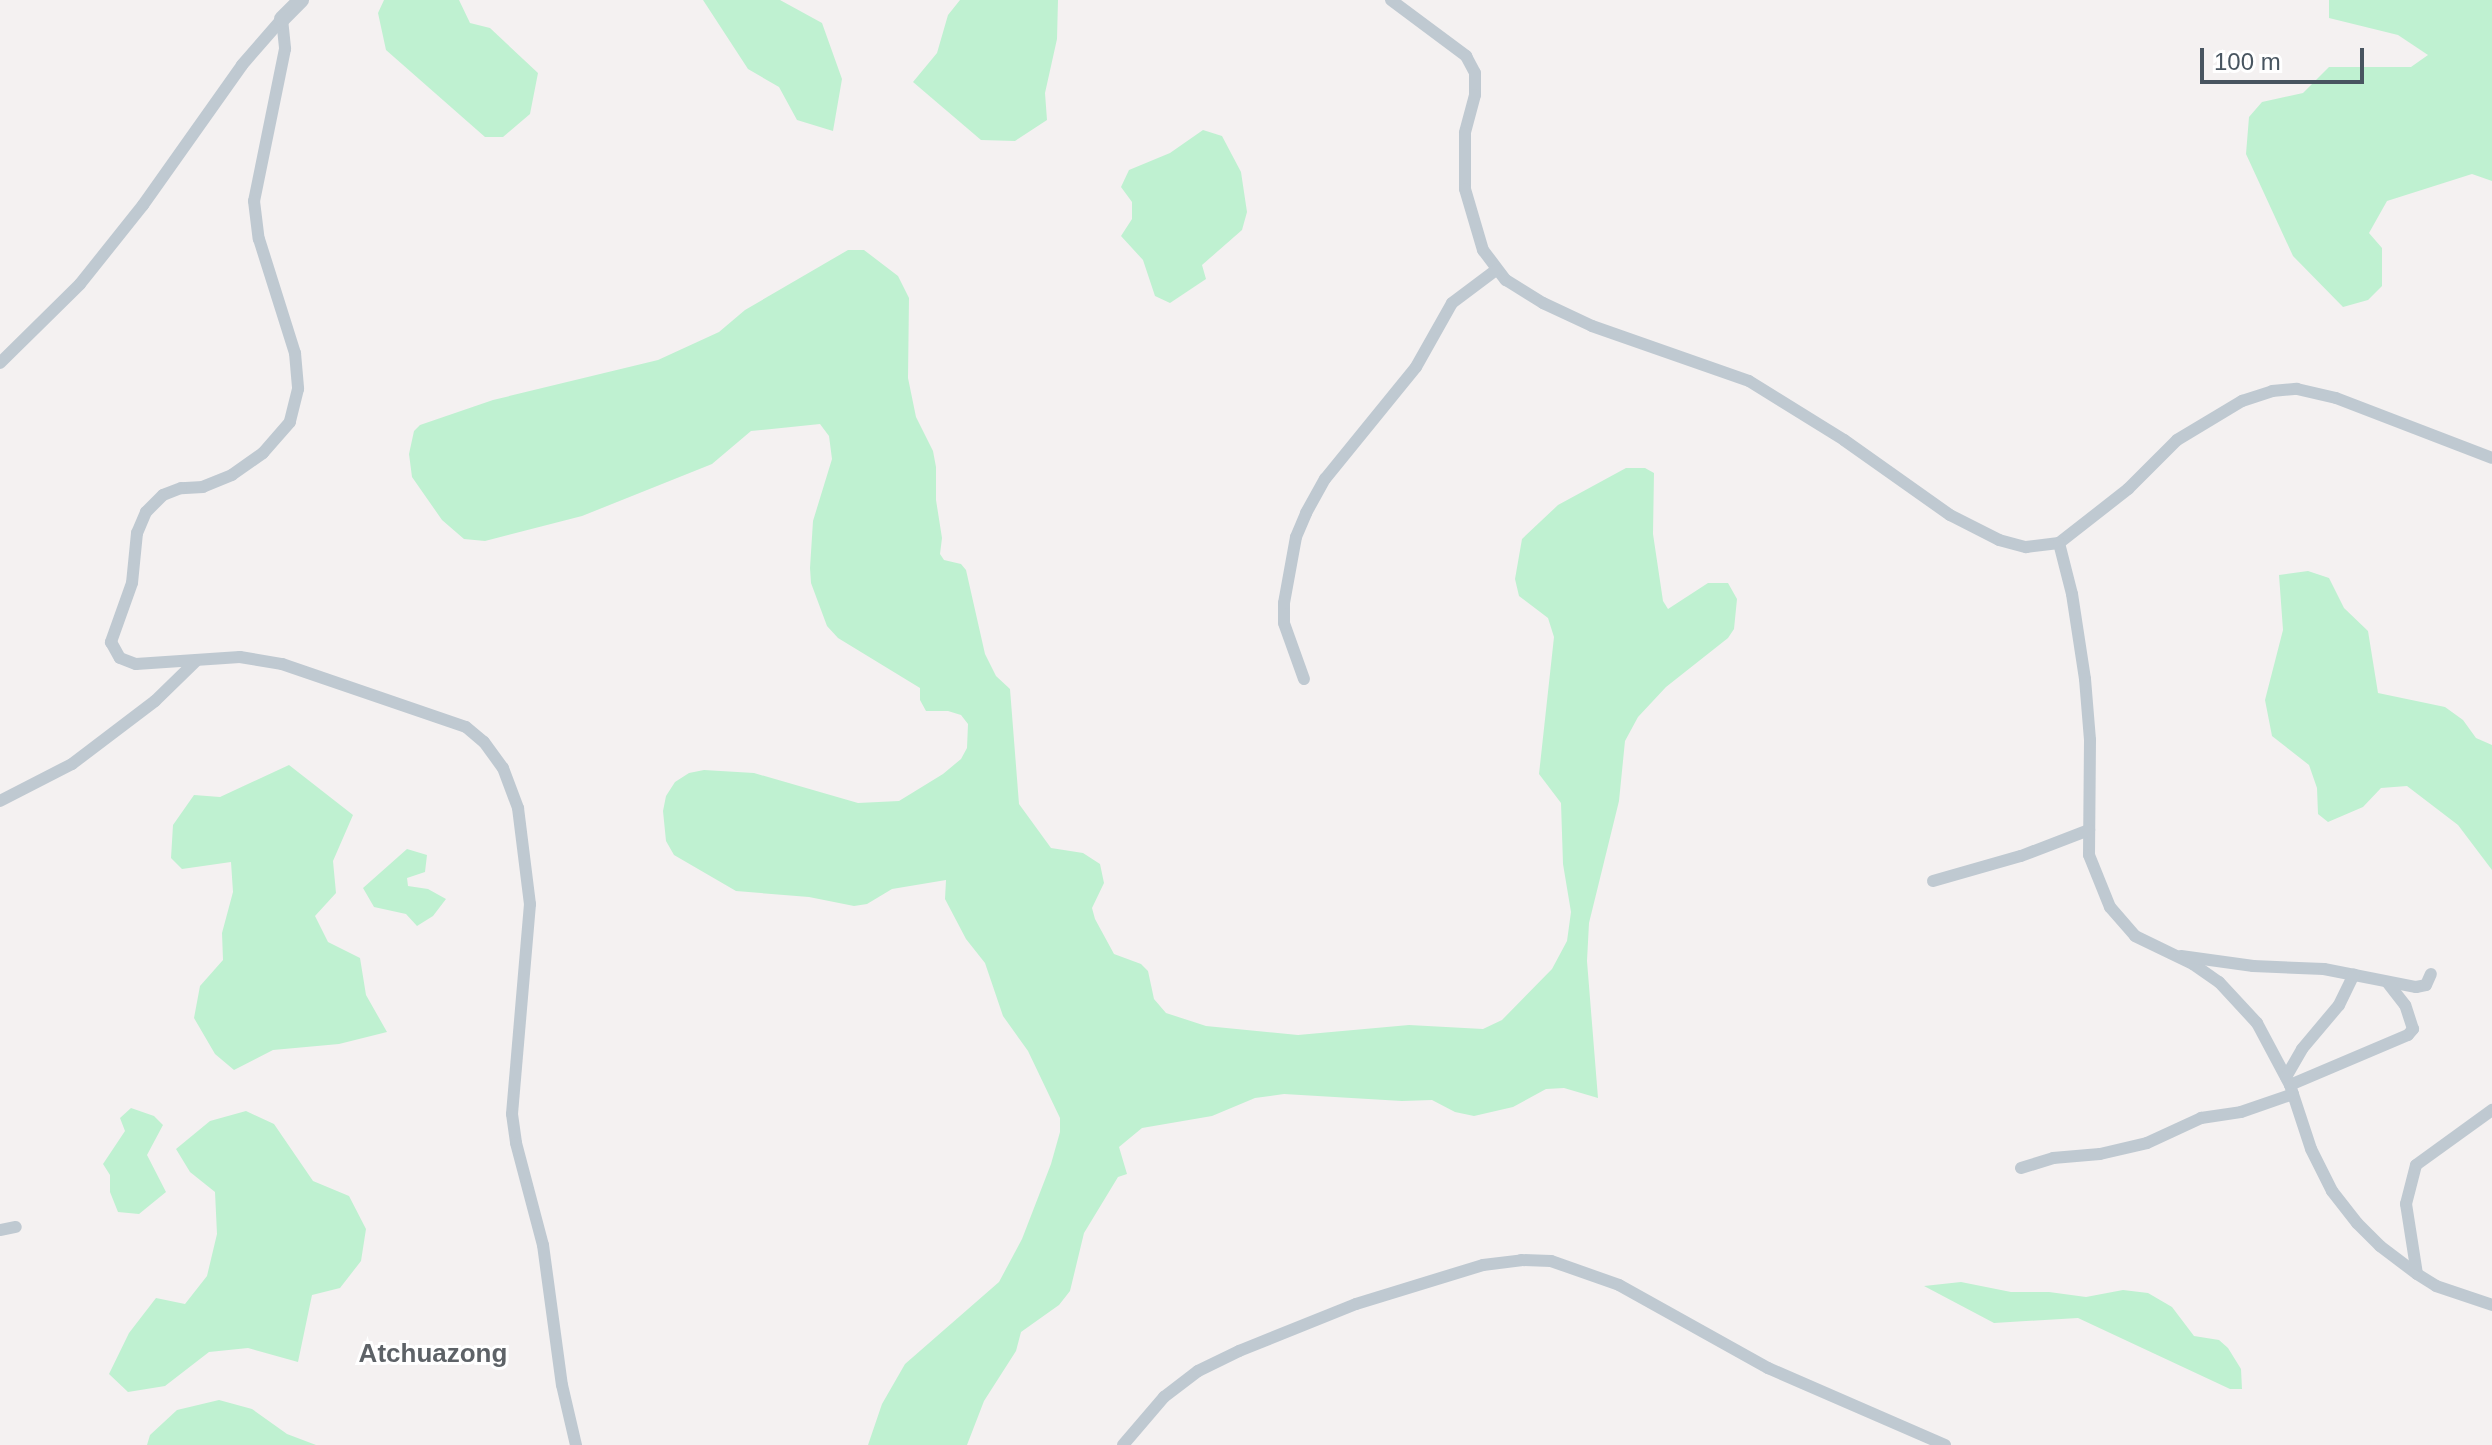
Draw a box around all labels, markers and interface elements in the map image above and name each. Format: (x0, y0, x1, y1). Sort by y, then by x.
scale bar (2204, 32, 2368, 82)
text: 100 m (2214, 48, 2281, 75)
district label: Atchuazong (359, 1338, 507, 1370)

